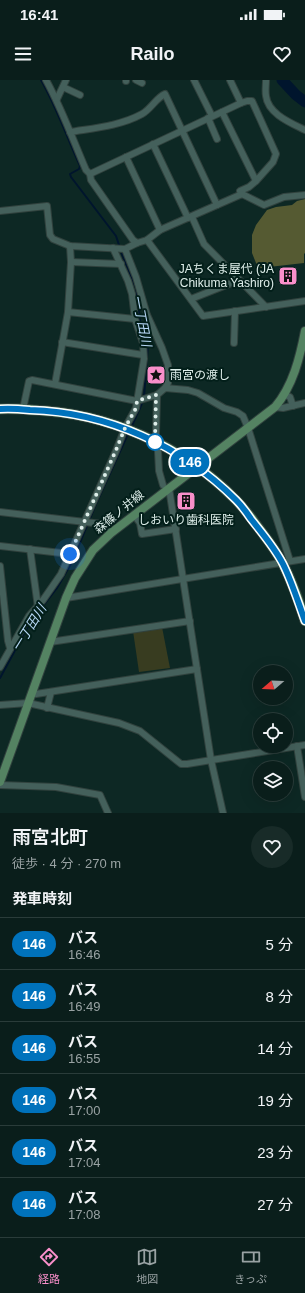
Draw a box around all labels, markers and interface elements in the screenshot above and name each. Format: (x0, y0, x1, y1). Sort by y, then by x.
text: 16:41 (20, 6, 58, 23)
icon: menu (12, 43, 34, 65)
icon: heart (271, 43, 293, 65)
text: Railo (130, 44, 175, 64)
place label: JAちくま屋代 (JA Chikuma Yashiro) (179, 262, 274, 290)
building icon: JAちくま屋代 (JA Chikuma Yashiro) (277, 265, 299, 287)
water label: 一丁田川 (130, 294, 155, 350)
place icon: 雨宮の渡し (145, 364, 167, 386)
place label: 雨宮の渡し (170, 368, 230, 382)
unlabelled marker (146, 433, 164, 451)
line badge: 146 (167, 449, 213, 475)
text: 146 (178, 454, 202, 470)
street label: 森篠ノ井線 (91, 488, 147, 536)
building icon: しおいり歯科医院 (175, 490, 197, 512)
place label: しおいり歯科医院 (138, 513, 234, 527)
your location (60, 544, 80, 564)
water label: 一丁田川 (9, 600, 50, 654)
north arrow (253, 665, 293, 705)
map controls (253, 665, 293, 801)
button: locate (253, 713, 293, 753)
button: layers (253, 761, 293, 801)
button: heart (251, 826, 293, 868)
text: 雨宮北町 (12, 827, 88, 848)
text: 徒歩 · 4 分 · 270 m (12, 856, 121, 871)
text: 発車時刻 (12, 890, 72, 907)
text: バス (68, 929, 98, 946)
text: 146 (22, 936, 46, 952)
text: 5 分 (265, 936, 293, 953)
text: 16:46 (68, 947, 101, 962)
text: バス (68, 981, 98, 998)
text: 146 (22, 988, 46, 1004)
text: 8 分 (265, 988, 293, 1005)
text: 16:49 (68, 999, 101, 1014)
text: バス (68, 1033, 98, 1050)
text: 146 (22, 1040, 46, 1056)
text: 14 分 (257, 1040, 293, 1057)
text: 16:55 (68, 1051, 101, 1066)
text: バス (68, 1085, 98, 1102)
text: 146 (22, 1092, 46, 1108)
text: 19 分 (257, 1092, 293, 1109)
text: 17:00 (68, 1103, 101, 1118)
text: バス (68, 1137, 98, 1154)
text: 146 (22, 1144, 46, 1160)
text: 23 分 (257, 1144, 293, 1161)
text: 17:04 (68, 1155, 101, 1170)
text: バス (68, 1189, 98, 1206)
text: 146 (22, 1196, 46, 1212)
text: 27 分 (257, 1196, 293, 1213)
text: 17:08 (68, 1207, 101, 1222)
tab: 経路 (38, 1246, 60, 1286)
tab: 地図 (136, 1246, 158, 1286)
tab: きっぷ (234, 1246, 267, 1286)

